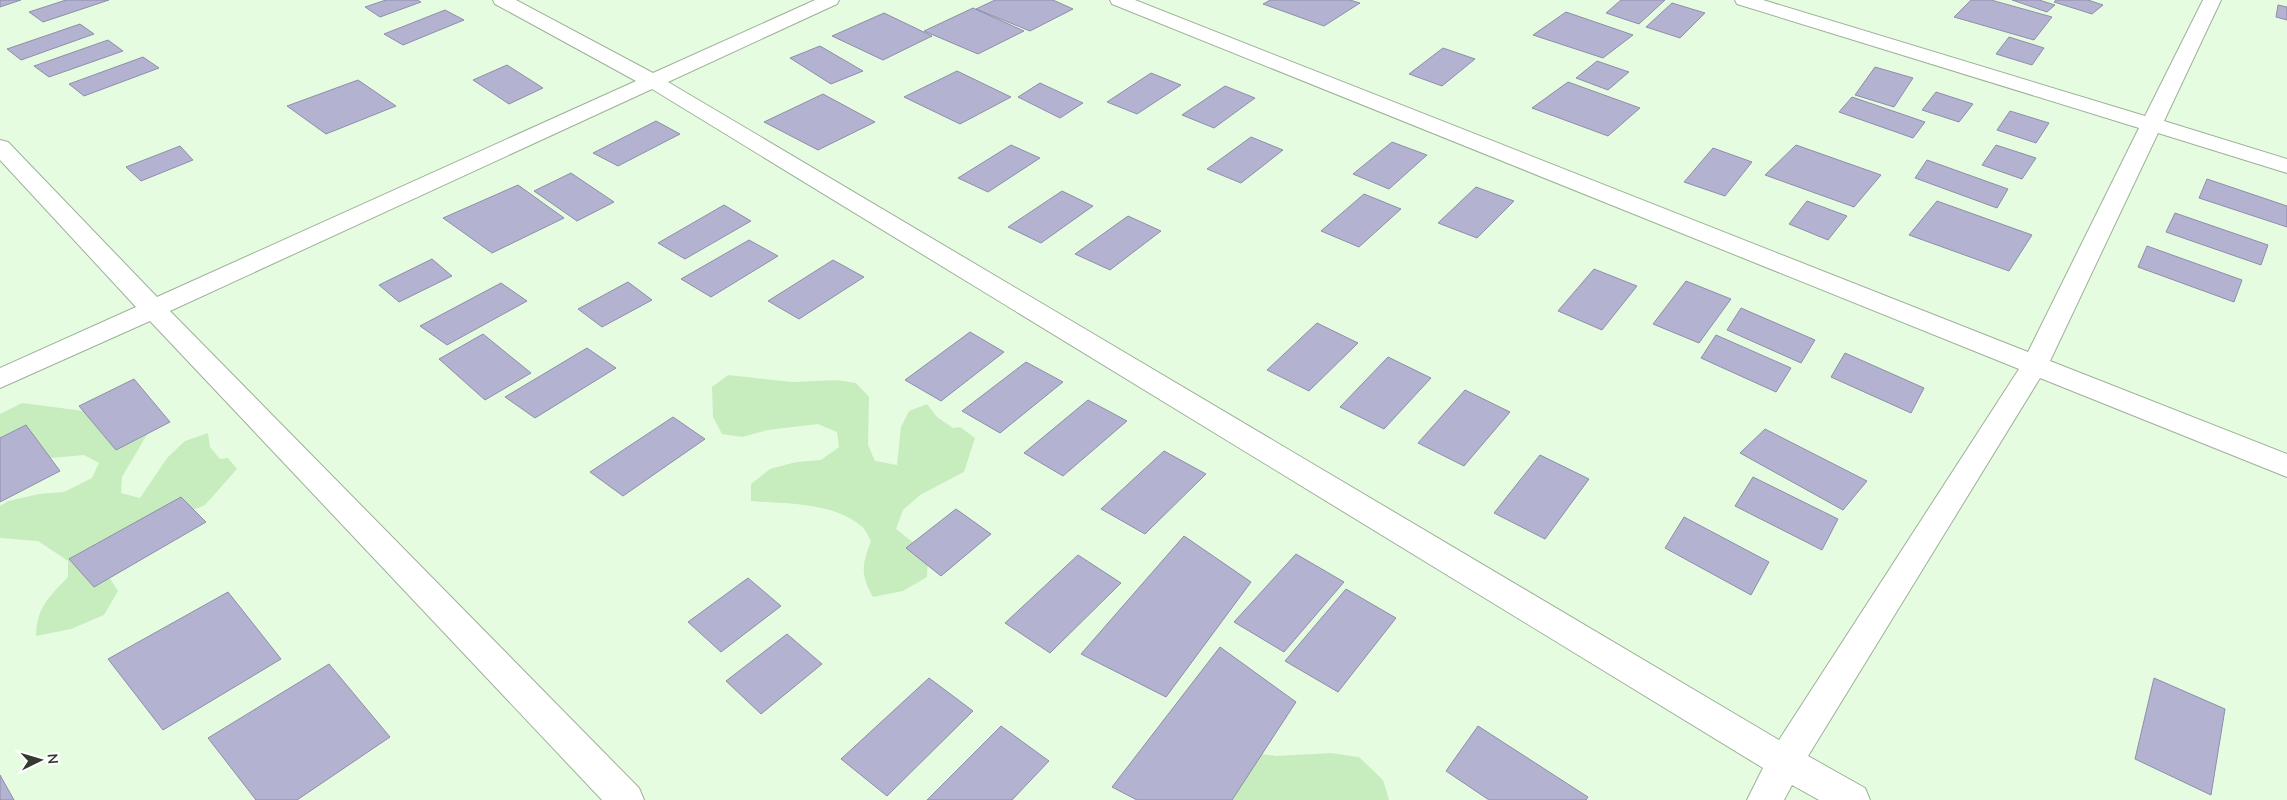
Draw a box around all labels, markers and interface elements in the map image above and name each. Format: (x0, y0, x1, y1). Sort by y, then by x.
north arrow (15, 735, 65, 785)
text: N (43, 753, 62, 765)

